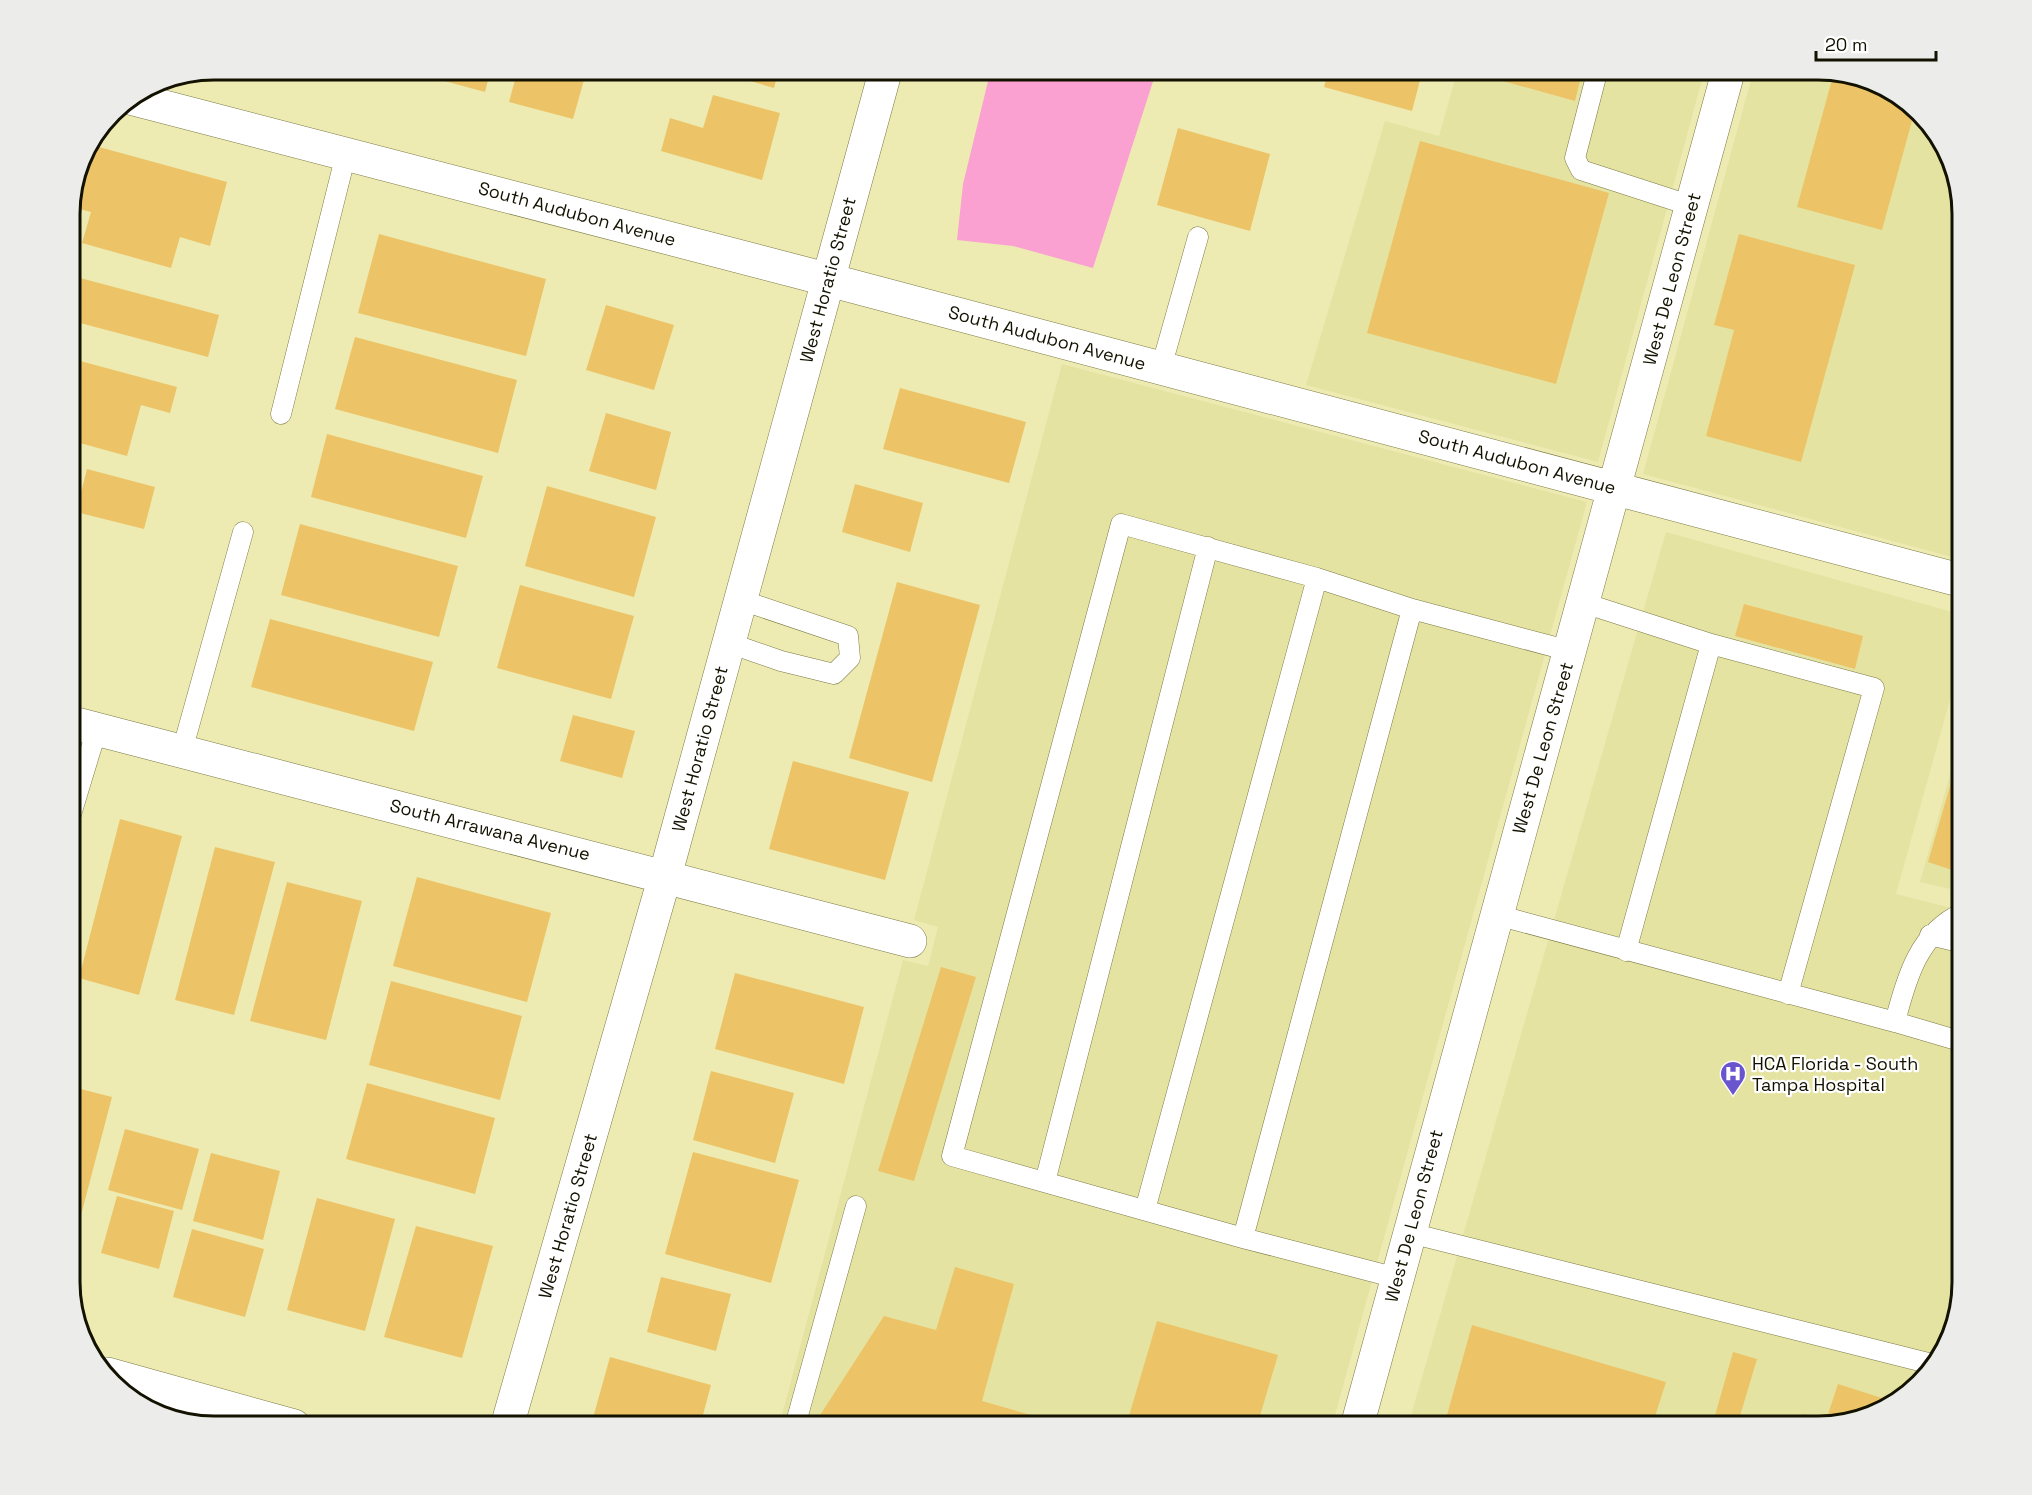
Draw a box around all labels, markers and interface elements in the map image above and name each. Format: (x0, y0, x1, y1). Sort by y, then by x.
scale bar (1816, 24, 1936, 62)
text: 20 m (1825, 33, 1868, 56)
street label: South Audubon Avenue (476, 176, 678, 251)
street label: West De Leon Street (1637, 190, 1706, 368)
street label: West Horatio Street (794, 194, 861, 365)
street label: South Audubon Avenue (946, 300, 1148, 375)
street label: South Audubon Avenue (1416, 424, 1618, 499)
street label: West De Leon Street (1507, 659, 1578, 836)
street label: West Horatio Street (666, 663, 733, 834)
street label: South Arrawana Avenue (388, 793, 593, 866)
place label: HCA Florida - South Tampa Hospital (1752, 1052, 1918, 1096)
hospital icon: HCA Florida - South Tampa Hospital (1718, 1059, 1748, 1097)
street label: West De Leon Street (1379, 1127, 1448, 1305)
street label: West Horatio Street (533, 1131, 602, 1301)

